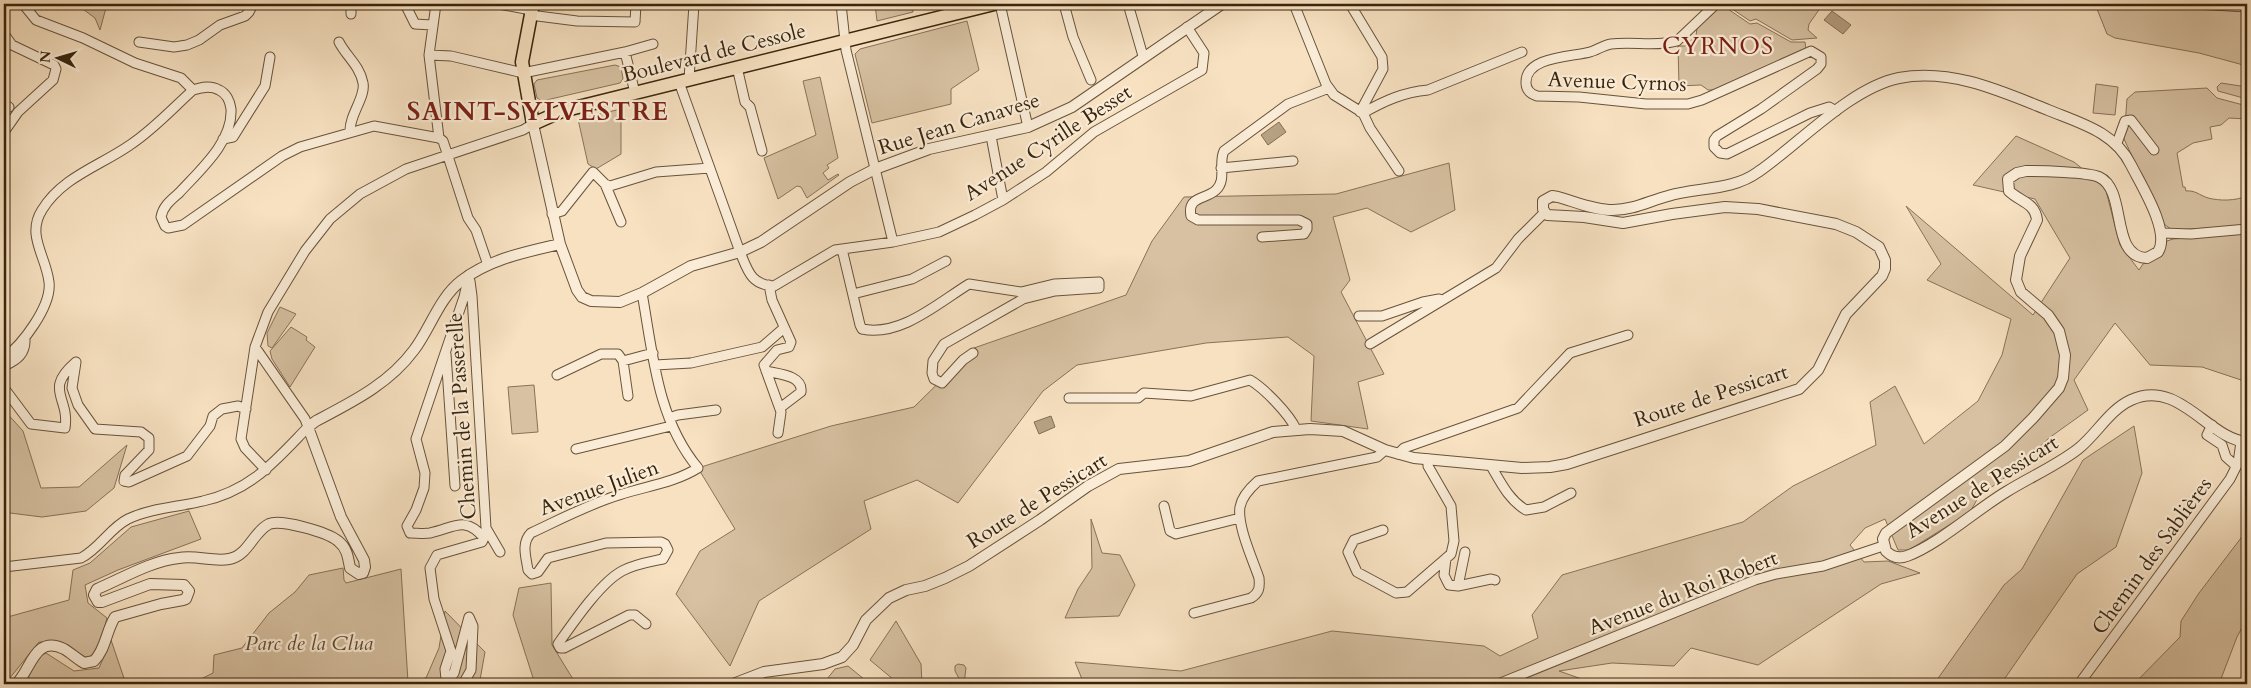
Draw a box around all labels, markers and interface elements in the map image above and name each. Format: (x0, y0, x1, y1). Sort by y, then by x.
street label: Boulevard de Cessole (619, 16, 809, 90)
district label: CYRNOS (1662, 30, 1774, 63)
north arrow (32, 32, 82, 82)
text: N (36, 50, 56, 64)
street label: Avenue Cyrnos (1547, 65, 1687, 99)
street label: Avenue Cyrille Besset (959, 78, 1138, 208)
street label: Rue Jean Canavese (875, 86, 1043, 162)
district label: SAINT-SYLVESTRE (407, 94, 669, 129)
street label: Chemin de la Passerelle (440, 312, 484, 520)
street label: Route de Pessicart (1630, 357, 1792, 435)
street label: Avenue de Pessicart (1900, 428, 2064, 546)
street label: Route de Pessicart (961, 446, 1113, 556)
street label: Avenue Julien (535, 453, 663, 523)
street label: Chemin des Sablières (2085, 472, 2219, 640)
street label: Avenue du Roi Robert (1584, 543, 1782, 642)
park label: Parc de la Clua (245, 629, 373, 658)

